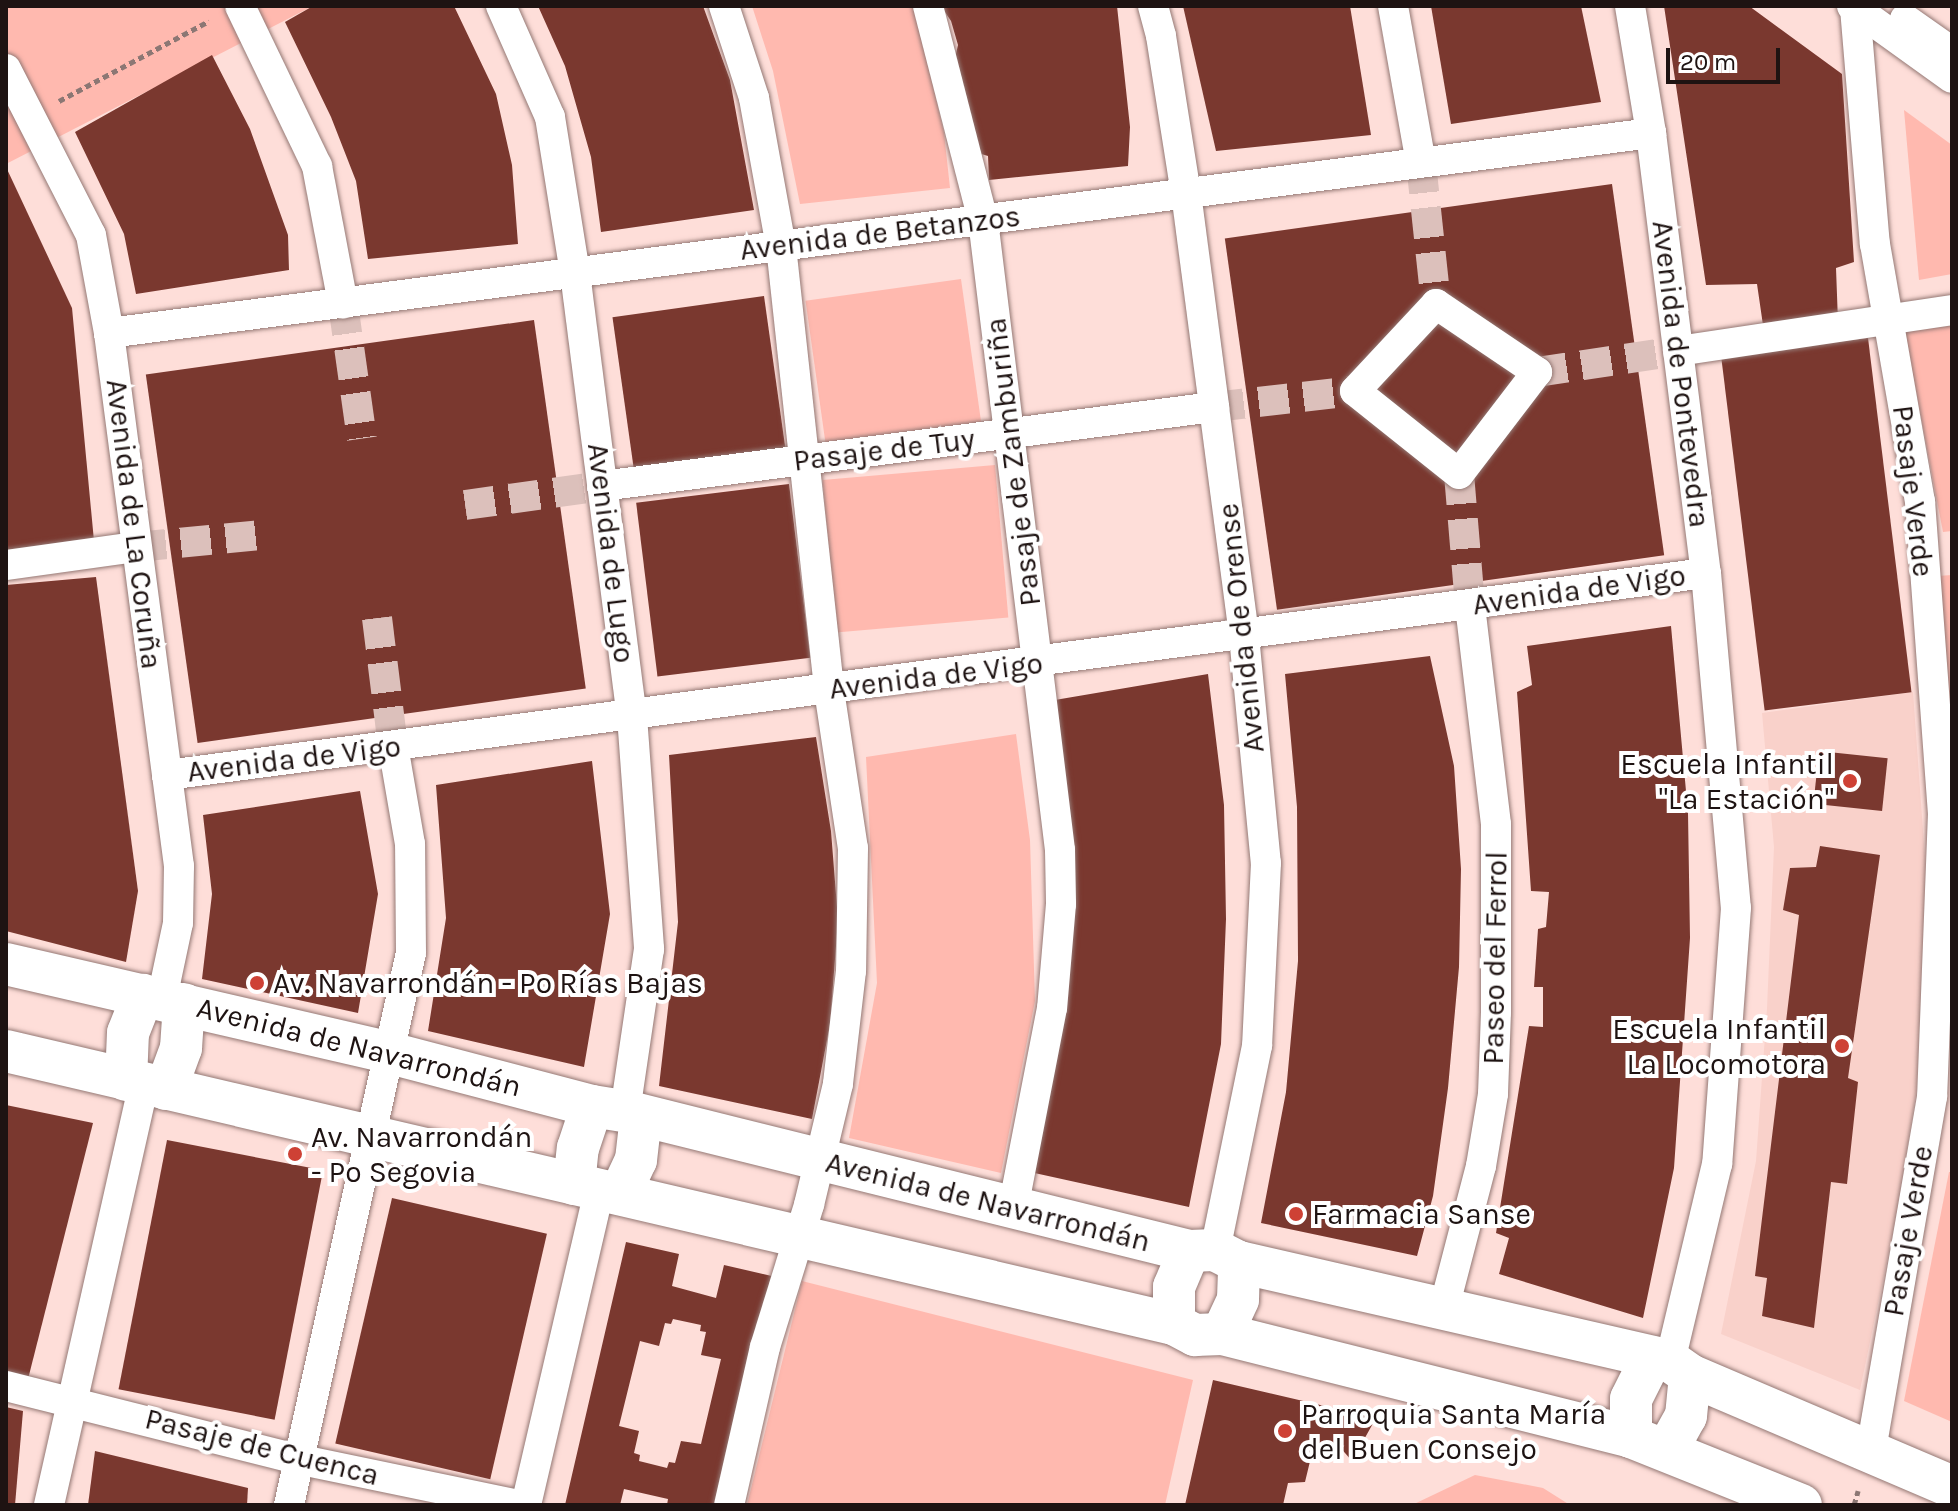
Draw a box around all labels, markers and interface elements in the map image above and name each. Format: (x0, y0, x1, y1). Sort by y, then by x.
scale bar (1670, 32, 1784, 82)
text: 20 m (1680, 48, 1736, 76)
street label: Avenida de Betanzos (738, 198, 1022, 268)
street label: Avenida de Pontevedra (1644, 218, 1718, 530)
street label: Pasaje de Zamburiña (977, 316, 1049, 608)
street label: Avenida de La Coruña (98, 377, 170, 671)
street label: Pasaje Verde (1885, 403, 1941, 579)
street label: Pasaje de Tuy (791, 421, 977, 479)
street label: Avenida de Lugo (580, 441, 642, 665)
street label: Avenida de Orense (1210, 501, 1272, 755)
street label: Avenida de Vigo (1470, 557, 1688, 623)
street label: Avenida de Vigo (827, 645, 1045, 707)
street label: Avenida de Vigo (185, 728, 403, 790)
place label: Escuela Infantil "La Estación" (1620, 746, 1834, 816)
marker: Escuela Infantil "La Estación" (1841, 772, 1859, 790)
street label: Paseo del Ferrol (1475, 851, 1515, 1065)
place label: Av. Navarrondán - Pº Rías Bajas (273, 965, 703, 1001)
marker: Av. Navarrondán - Pº Rías Bajas (248, 974, 266, 992)
street label: Avenida de Navarrondán (193, 989, 525, 1105)
place label: Escuela Infantil La Locomotora (1612, 1011, 1826, 1082)
marker: Escuela Infantil La Locomotora (1833, 1037, 1851, 1055)
place label: Av. Navarrondán - Pº Segovia (311, 1119, 532, 1190)
street label: Pasaje Verde (1875, 1143, 1941, 1319)
street label: Avenida de Navarrondán (822, 1144, 1154, 1260)
marker: Av. Navarrondán - Pº Segovia (286, 1145, 304, 1163)
place label: Farmacia Sanse (1312, 1196, 1531, 1232)
marker: Farmacia Sanse (1287, 1205, 1305, 1223)
place label: Parroquia Santa María del Buen Consejo (1301, 1396, 1606, 1466)
street label: Pasaje de Cuenca (141, 1401, 383, 1493)
marker: Parroquia Santa María del Buen Consejo (1276, 1422, 1294, 1440)

